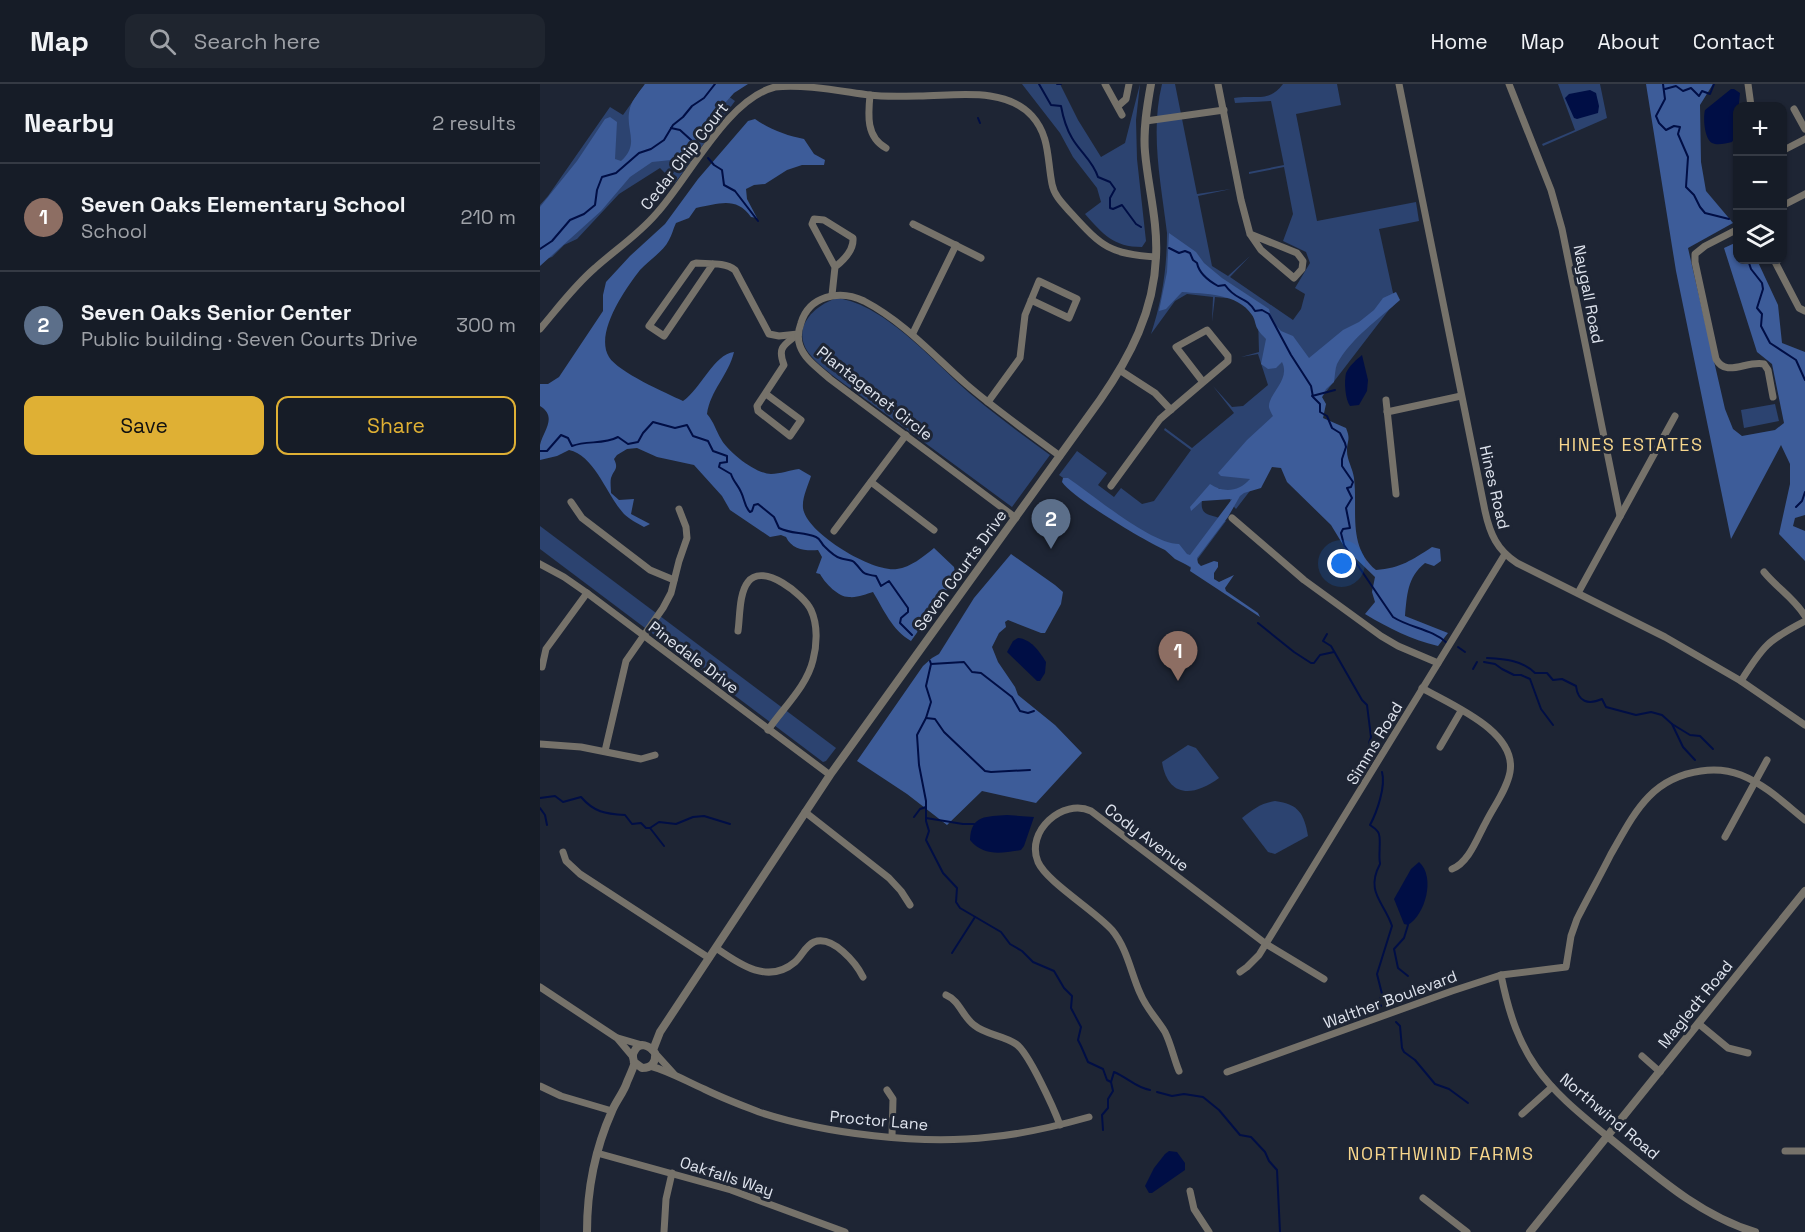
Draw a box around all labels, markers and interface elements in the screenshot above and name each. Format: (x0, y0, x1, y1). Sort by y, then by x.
search box (125, 14, 545, 68)
text: Map (30, 23, 89, 59)
icon: search (146, 25, 179, 58)
text: Search here (194, 27, 321, 55)
text: Home (1430, 28, 1488, 55)
text: Map (1521, 28, 1565, 55)
text: About (1598, 28, 1660, 55)
text: Contact (1693, 28, 1775, 55)
street label: Cedar Chip Court (636, 98, 733, 214)
map controls (1733, 102, 1787, 264)
button: + (1733, 102, 1787, 156)
text: Nearby (24, 106, 114, 140)
text: 2 results (432, 110, 516, 136)
button: − (1733, 156, 1787, 210)
text: Seven Oaks Elementary School (81, 190, 406, 218)
text: 1 (39, 204, 48, 230)
text: 210 m (460, 204, 516, 230)
button: layers (1733, 210, 1787, 264)
text: School (81, 218, 147, 244)
street label: Naygall Road (1569, 243, 1608, 345)
text: Seven Oaks Senior Center (81, 298, 351, 326)
text: 2 (38, 312, 49, 338)
text: 300 m (456, 312, 516, 338)
text: Public building · Seven Courts Drive (81, 326, 418, 352)
street label: Plantagenet Circle (812, 341, 937, 445)
button: Save (24, 396, 264, 455)
button: Share (276, 396, 516, 455)
district label: HINES ESTATES (1558, 433, 1704, 456)
street label: Hines Road (1475, 443, 1514, 531)
pin: 2 (1032, 500, 1070, 549)
street label: Seven Courts Drive (909, 506, 1011, 635)
your location (1327, 549, 1356, 578)
street label: Pinedale Drive (644, 616, 743, 698)
pin: 1 (1158, 632, 1198, 681)
street label: Simms Road (1341, 698, 1407, 789)
street label: Cody Avenue (1100, 799, 1193, 876)
street label: Magledt Road (1653, 956, 1737, 1053)
street label: Walther Boulevard (1320, 966, 1460, 1033)
street label: Northwind Road (1555, 1069, 1664, 1164)
street label: Proctor Lane (829, 1106, 929, 1135)
district label: NORTHWIND FARMS (1348, 1142, 1534, 1165)
street label: Oakfalls Way (677, 1151, 776, 1202)

